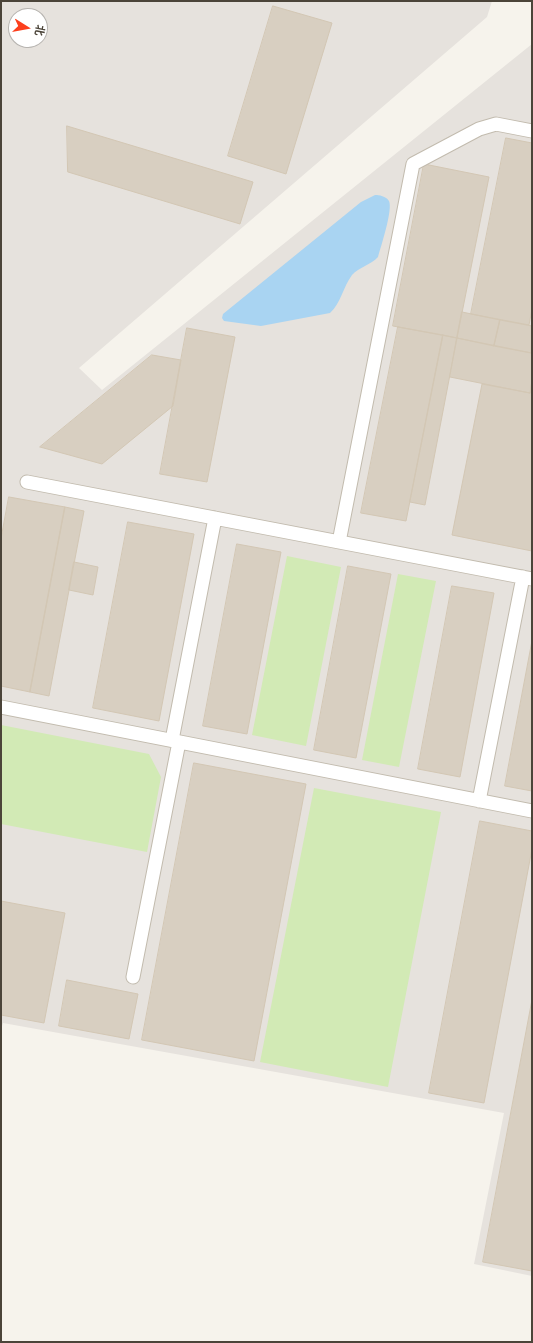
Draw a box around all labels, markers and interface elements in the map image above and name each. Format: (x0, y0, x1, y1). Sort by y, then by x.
north arrow (8, 8, 48, 48)
text: 北 (32, 24, 47, 37)

